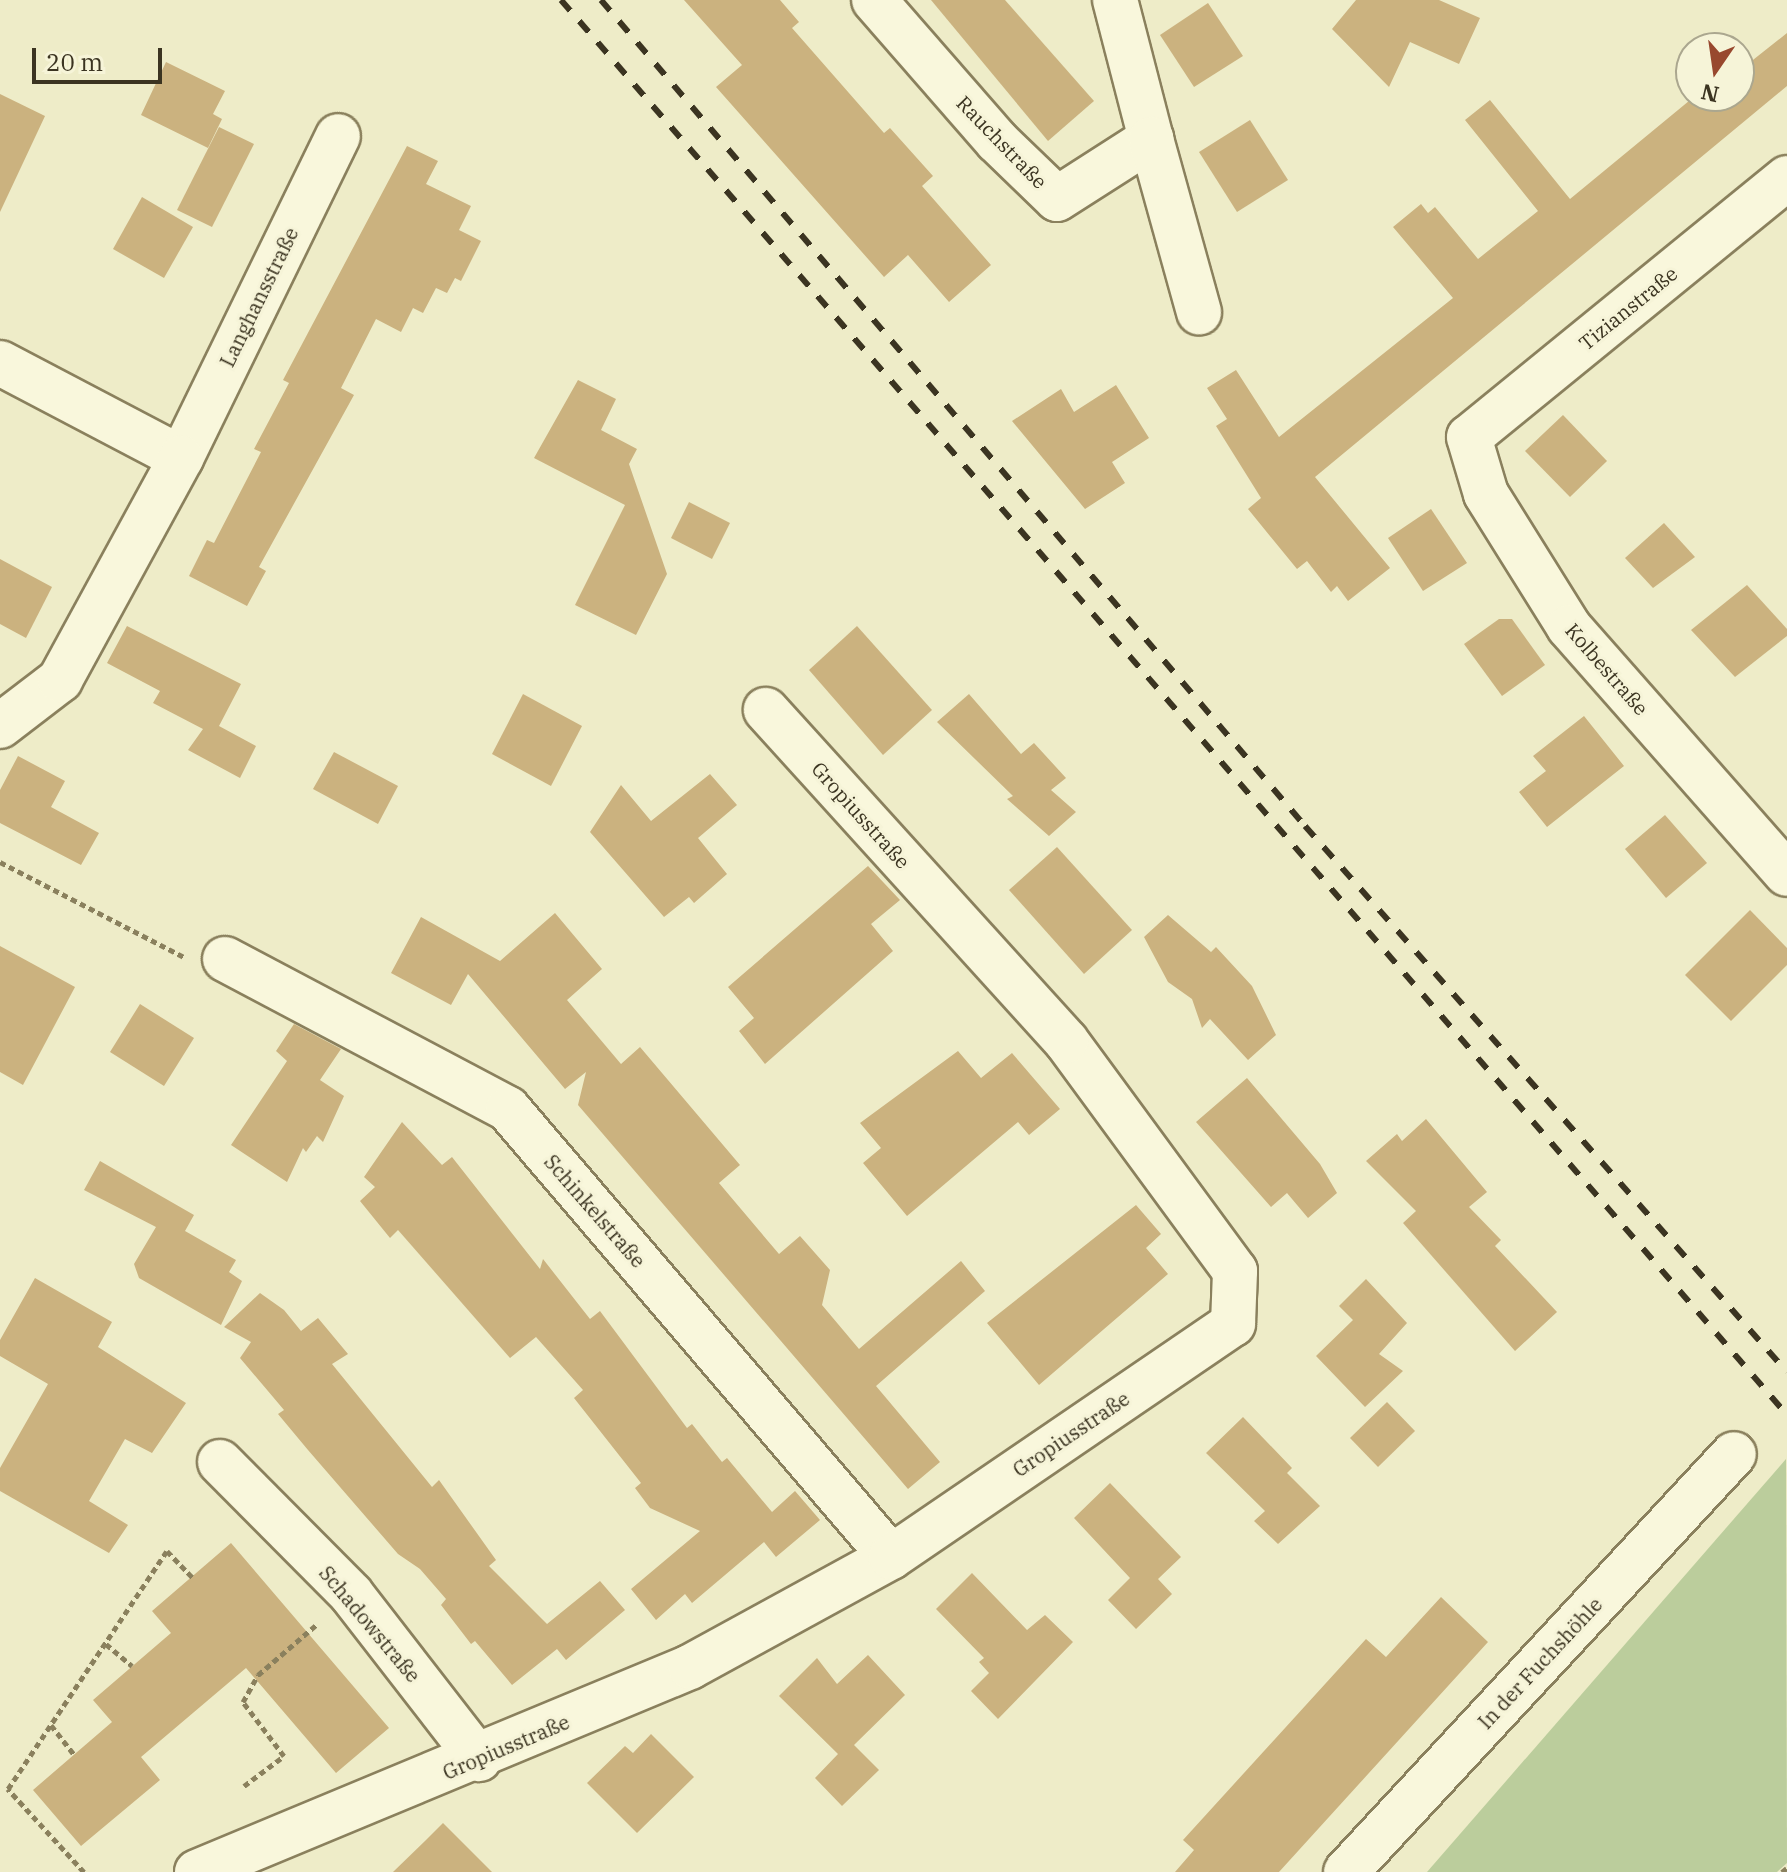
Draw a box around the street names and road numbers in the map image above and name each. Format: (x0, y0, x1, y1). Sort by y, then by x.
street label: Rauchstraße (952, 91, 1052, 193)
street label: Langhansstraße (215, 223, 303, 371)
street label: Tizianstraße (1574, 261, 1682, 355)
street label: Kolbestraße (1561, 618, 1653, 720)
street label: Gropiusstraße (807, 757, 915, 873)
street label: Schinkelstraße (539, 1150, 651, 1272)
street label: Gropiusstraße (1008, 1386, 1134, 1482)
street label: Schadowstraße (314, 1561, 426, 1687)
street label: In der Fuchshöhle (1473, 1592, 1607, 1734)
street label: Gropiusstraße (439, 1710, 573, 1784)

